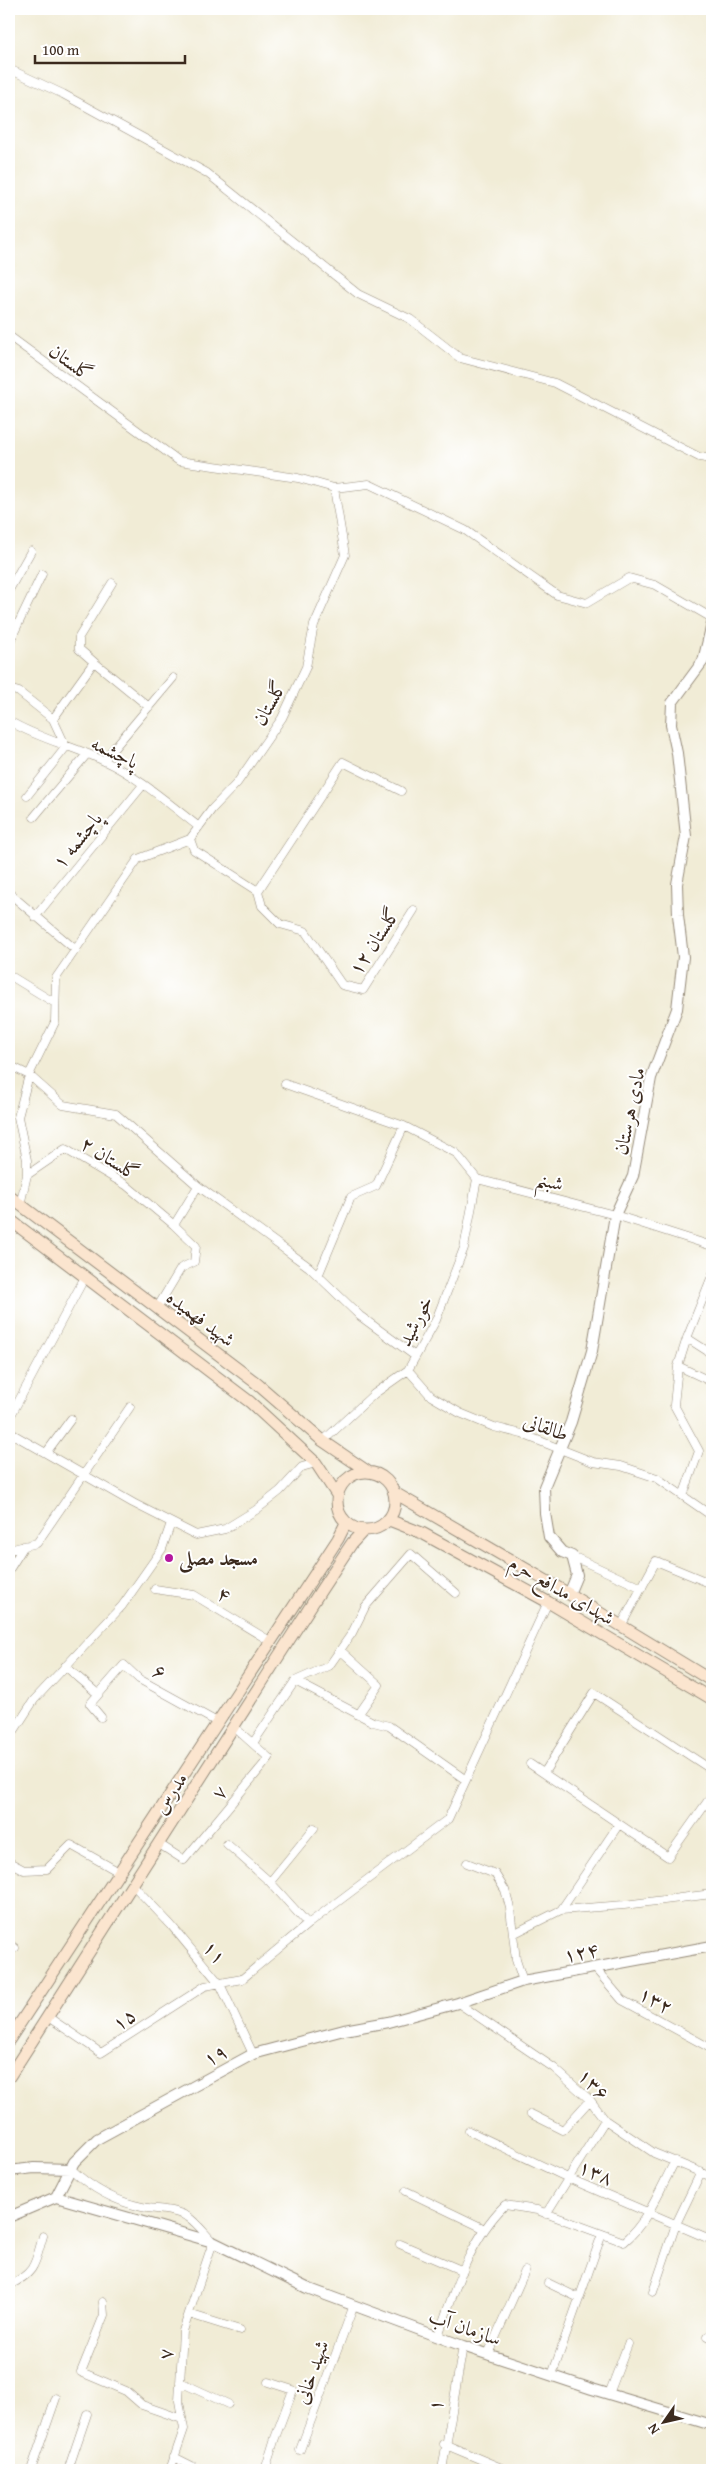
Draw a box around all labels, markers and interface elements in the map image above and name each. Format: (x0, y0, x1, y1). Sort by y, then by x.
scale bar (35, 32, 185, 64)
text: 100 m (42, 39, 80, 60)
street label: گلستان (43, 336, 99, 387)
street label: گلستان (244, 675, 293, 731)
street label: پاچشمه (86, 728, 145, 777)
street label: پاچشمه ۱ (45, 804, 110, 875)
street label: گلستان ۱۲ (341, 901, 406, 980)
street label: مادی هرستان (605, 1064, 652, 1158)
street label: گلستان ۲ (75, 1128, 145, 1187)
street label: شبنم (532, 1163, 567, 1204)
street label: شهید فهمیده (161, 1282, 242, 1353)
street label: خورشید (389, 1290, 440, 1351)
street label: طالقانی (520, 1405, 573, 1448)
place label: مسجد مصلی (178, 1543, 258, 1574)
street label: شهدای مدافع حرم (502, 1548, 621, 1635)
marker: مسجد مصلی (163, 1552, 175, 1564)
street label: ۴ (212, 1578, 237, 1609)
street label: ۶ (148, 1655, 172, 1686)
street label: مدرس (145, 1766, 194, 1820)
street label: ۷ (204, 1778, 233, 1805)
street label: ۱۱ (197, 1933, 234, 1970)
street label: ۱۲۴ (561, 1934, 601, 1969)
street label: ۱۳۲ (634, 1978, 679, 2021)
street label: ۱۵ (106, 2000, 141, 2037)
street label: ۱۹ (197, 2036, 232, 2073)
street label: ۱۳۶ (572, 2061, 617, 2106)
street label: ۱۳۸ (574, 2151, 618, 2192)
street label: سازمان آب (425, 2301, 505, 2352)
street label: شهید خانی (286, 2336, 335, 2408)
street label: ۷ (150, 2347, 179, 2361)
street label: ۱ (419, 2396, 450, 2413)
north arrow (638, 2396, 688, 2446)
text: N (642, 2419, 664, 2439)

